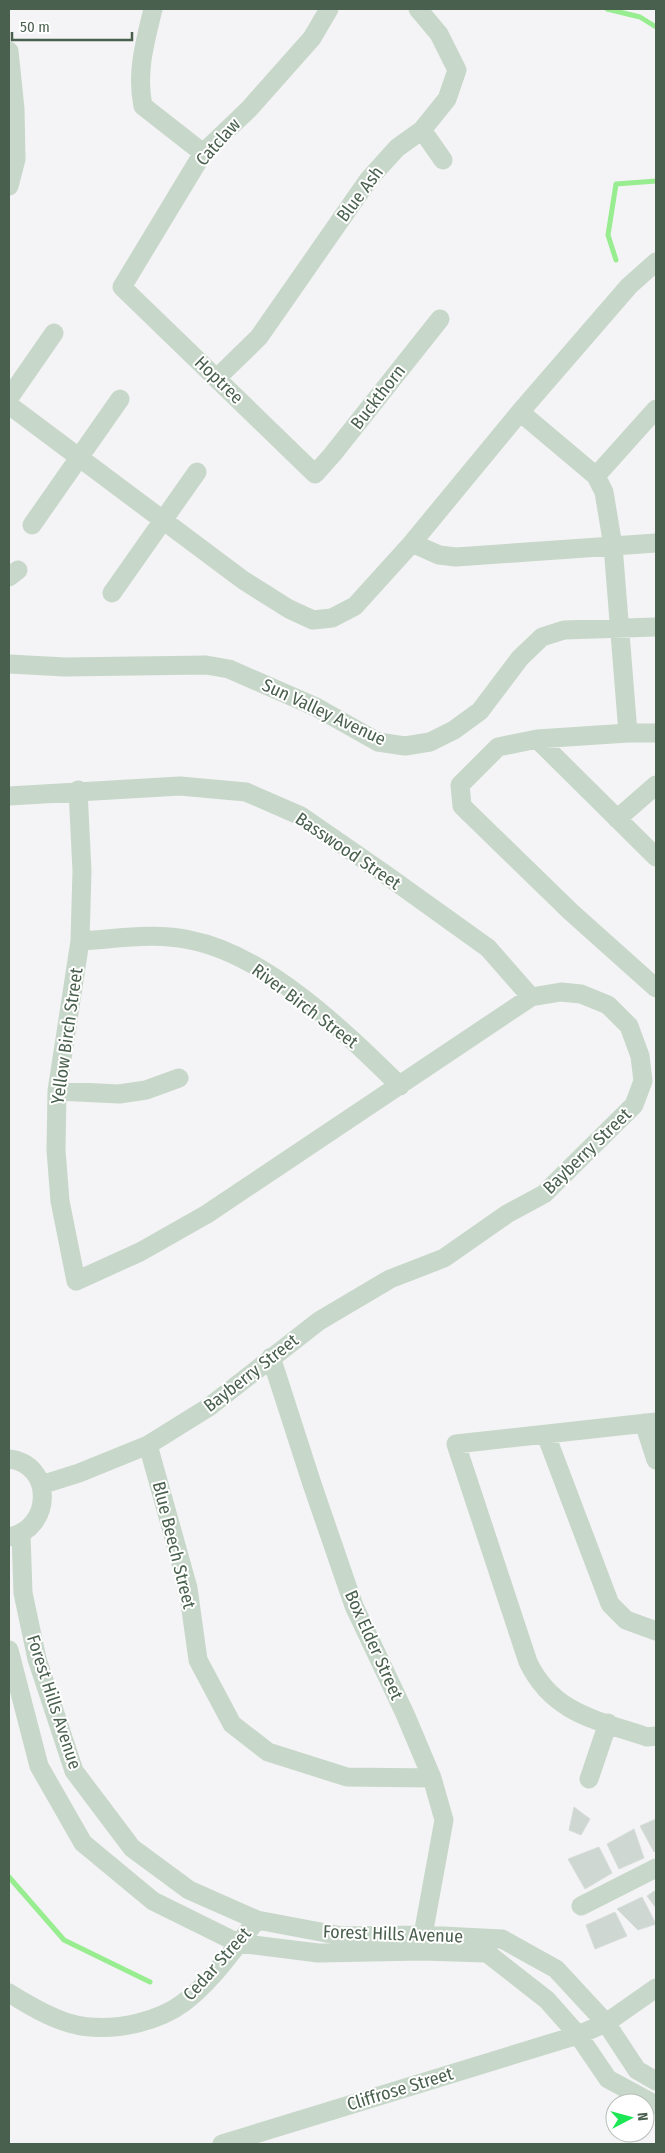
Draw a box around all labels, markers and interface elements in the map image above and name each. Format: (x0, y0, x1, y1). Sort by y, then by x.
scale bar (12, 10, 132, 42)
text: 50 m (20, 18, 50, 36)
street label: Catclaw (191, 114, 245, 170)
street label: Blue Ash (332, 162, 388, 226)
street label: Hoptree (190, 351, 248, 409)
street label: Buckthorn (346, 360, 410, 434)
street label: Sun Valley Avenue (259, 674, 389, 750)
street label: Basswood Street (291, 808, 405, 894)
street label: River Birch Street (247, 959, 363, 1053)
street label: Yellow Birch Street (47, 966, 87, 1106)
street label: Bayberry Street (538, 1103, 636, 1199)
street label: Bayberry Street (199, 1329, 303, 1417)
street label: Blue Beech Street (148, 1479, 200, 1611)
street label: Box Elder Street (340, 1587, 408, 1703)
street label: Forest Hills Avenue (22, 1632, 86, 1772)
street label: Forest Hills Avenue (323, 1921, 464, 1947)
street label: Cedar Street (178, 1923, 256, 2005)
street label: Cliffrose Street (344, 2062, 456, 2116)
north arrow (605, 2093, 655, 2143)
text: N (634, 2112, 651, 2122)

